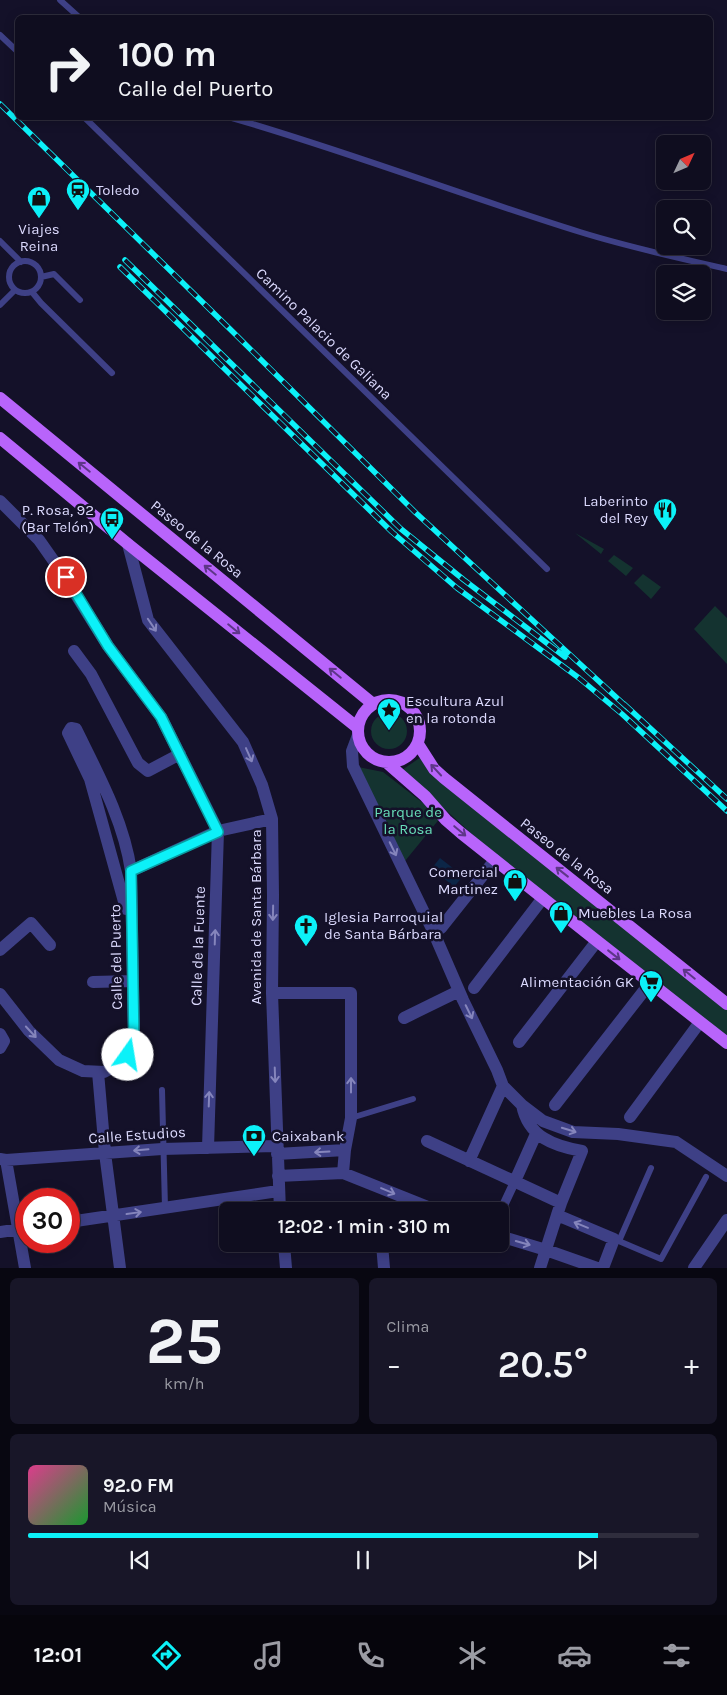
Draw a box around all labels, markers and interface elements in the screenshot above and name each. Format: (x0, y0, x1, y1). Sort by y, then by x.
text: 100 m (118, 34, 217, 75)
icon: right (35, 35, 100, 100)
text: Calle del Puerto (118, 76, 273, 102)
north arrow (656, 135, 711, 190)
map controls (656, 135, 711, 320)
station icon: Toledo (65, 177, 91, 211)
place label: Toledo (96, 181, 140, 199)
shop icon: Viajes Reina (26, 185, 52, 219)
button: search (656, 200, 711, 255)
place label: Viajes Reina (18, 220, 60, 255)
street label: Camino Palacio de Galiana (252, 264, 396, 404)
button: layers (656, 265, 711, 320)
one-way arrow (78, 462, 91, 473)
place label: Laberinto del Rey (583, 492, 648, 527)
street label: Paseo de la Rosa (147, 496, 247, 582)
restaurant icon: Laberinto del Rey (652, 497, 678, 531)
place label: P. Rosa, 92 (Bar Telón) (21, 501, 94, 536)
bus stop icon: P. Rosa, 92 (Bar Telón) (99, 506, 125, 540)
pin (45, 556, 87, 598)
icon: arrive (52, 563, 80, 591)
one-way arrow (203, 565, 216, 576)
one-way arrow (147, 618, 157, 632)
one-way arrow (227, 623, 240, 634)
one-way arrow (329, 668, 342, 679)
place label: Escultura Azul en la rotonda (406, 692, 504, 727)
place icon: Escultura Azul en la rotonda (376, 697, 402, 731)
one-way arrow (244, 747, 254, 762)
one-way arrow (430, 764, 442, 776)
park label: Parque de la Rosa (374, 803, 442, 838)
street label: Paseo de la Rosa (517, 814, 617, 898)
one-way arrow (453, 826, 466, 837)
street label: Avenida de Santa Bárbara (247, 829, 265, 1005)
one-way arrow (389, 841, 398, 856)
place label: Comercial Martinez (429, 863, 498, 898)
one-way arrow (556, 867, 569, 878)
shop icon: Comercial Martinez (502, 868, 528, 902)
street label: Calle de la Fuente (187, 886, 209, 1006)
shop icon: Muebles La Rosa (548, 900, 574, 934)
street label: Calle del Puerto (106, 904, 126, 1010)
one-way arrow (268, 904, 278, 921)
place label: Muebles La Rosa (578, 904, 692, 922)
place label: Iglesia Parroquial de Santa Bárbara (324, 908, 443, 943)
church icon: Iglesia Parroquial de Santa Bárbara (293, 913, 319, 947)
one-way arrow (210, 929, 219, 945)
one-way arrow (607, 950, 621, 960)
one-way arrow (683, 968, 696, 979)
supermarket icon: Alimentación GK (638, 969, 664, 1003)
place label: Alimentación GK (520, 973, 634, 991)
one-way arrow (465, 1004, 474, 1019)
one-way arrow (25, 1026, 37, 1039)
position arrow (101, 1028, 153, 1080)
one-way arrow (270, 1067, 279, 1083)
one-way arrow (346, 1077, 356, 1094)
one-way arrow (205, 1091, 214, 1107)
street label: Calle Estudios (88, 1123, 186, 1147)
bank icon: Caixabank (241, 1123, 267, 1157)
one-way arrow (560, 1126, 576, 1136)
place label: Caixabank (272, 1127, 345, 1145)
one-way arrow (133, 1146, 149, 1155)
one-way arrow (314, 1147, 330, 1156)
one-way arrow (380, 1186, 395, 1196)
speed limit sign: 30 (15, 1188, 80, 1253)
one-way arrow (126, 1207, 142, 1217)
text: 12:02 · 1 min · 310 m (278, 1216, 450, 1238)
one-way arrow (574, 1220, 589, 1230)
one-way arrow (515, 1238, 531, 1248)
text: 25 (146, 1303, 223, 1379)
text: Clima (387, 1317, 429, 1336)
text: 20.5° (498, 1342, 588, 1387)
text: − (387, 1348, 401, 1381)
text: + (684, 1348, 699, 1381)
text: km/h (164, 1374, 205, 1393)
text: 92.0 FM (103, 1475, 174, 1497)
text: Música (103, 1497, 156, 1516)
icon: previous (126, 1546, 154, 1574)
icon: pause (349, 1546, 377, 1574)
icon: next (573, 1546, 601, 1574)
icon: directions (149, 1638, 184, 1673)
icon: music (251, 1638, 286, 1673)
icon: phone (353, 1638, 388, 1673)
icon: climate (455, 1638, 490, 1673)
icon: car (557, 1638, 592, 1673)
icon: filters (659, 1638, 694, 1673)
text: 12:01 (33, 1642, 82, 1668)

